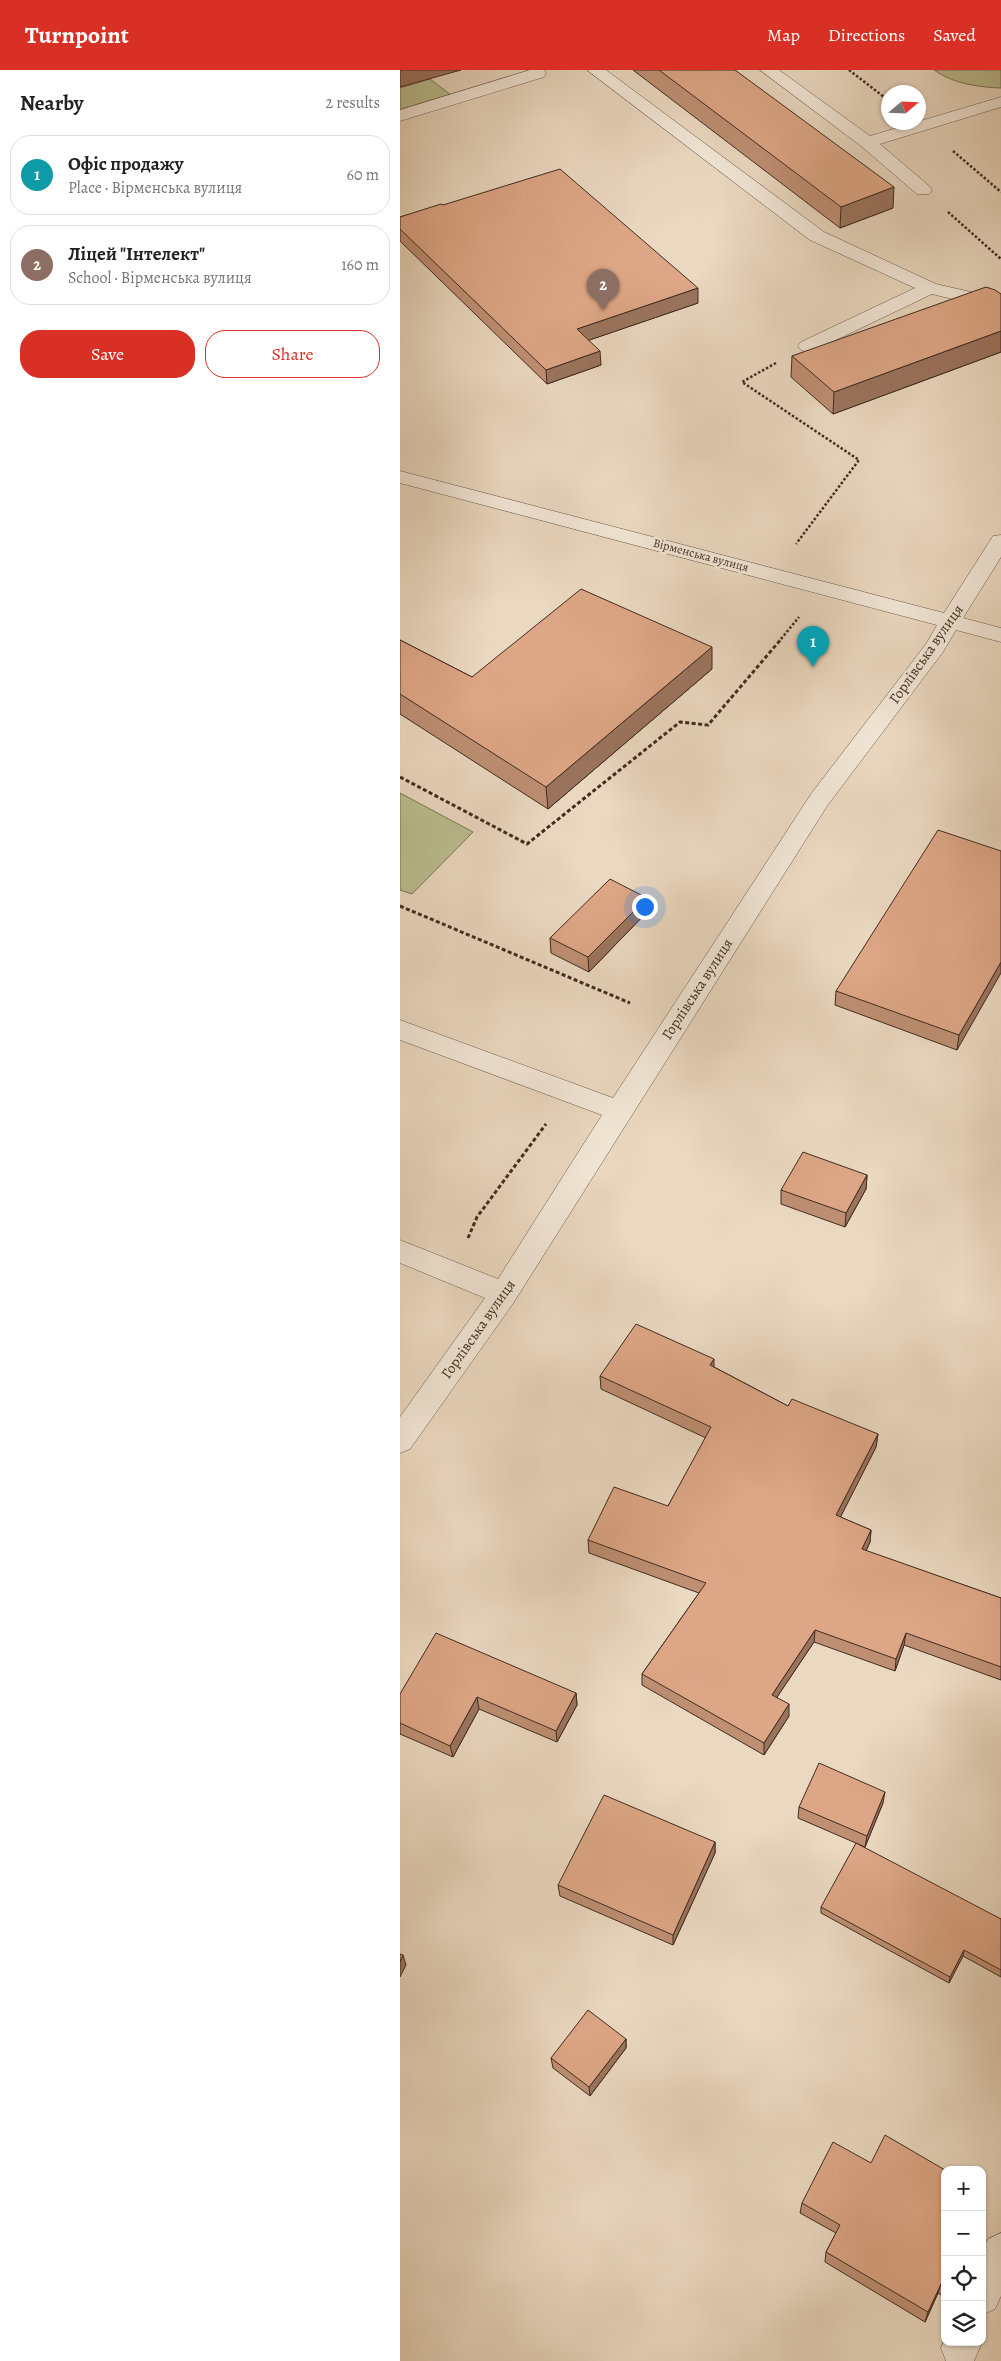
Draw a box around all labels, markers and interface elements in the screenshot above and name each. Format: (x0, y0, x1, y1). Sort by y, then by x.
text: Turnpoint (25, 19, 129, 51)
text: Map (767, 23, 800, 47)
text: Directions (828, 23, 905, 47)
text: Saved (933, 23, 976, 47)
north arrow (881, 85, 926, 130)
text: Nearby (20, 89, 83, 117)
text: 2 results (325, 92, 380, 114)
text: Офіс продажу (68, 151, 184, 177)
text: 1 (34, 164, 40, 186)
text: 60 m (347, 164, 379, 186)
text: Place · Вірменська вулиця (68, 177, 242, 199)
text: Ліцей "Інтелект" (68, 241, 205, 267)
text: 2 (33, 254, 41, 276)
text: 160 m (341, 254, 379, 276)
text: School · Вірменська вулиця (68, 267, 252, 289)
pin: 2 (587, 269, 619, 310)
button: Save (20, 330, 195, 378)
button: Share (205, 330, 380, 378)
street label: Вірменська вулиця (652, 535, 751, 575)
street label: Горлівська вулиця (884, 600, 968, 708)
pin: 1 (797, 626, 829, 667)
your location (632, 894, 658, 920)
street label: Горлівська вулиця (657, 935, 737, 1043)
street label: Горлівська вулиця (436, 1275, 520, 1383)
map controls (941, 2166, 986, 2346)
button: + (941, 2166, 986, 2211)
button: − (941, 2211, 986, 2256)
button: locate (941, 2256, 986, 2301)
button: layers (941, 2301, 986, 2346)

